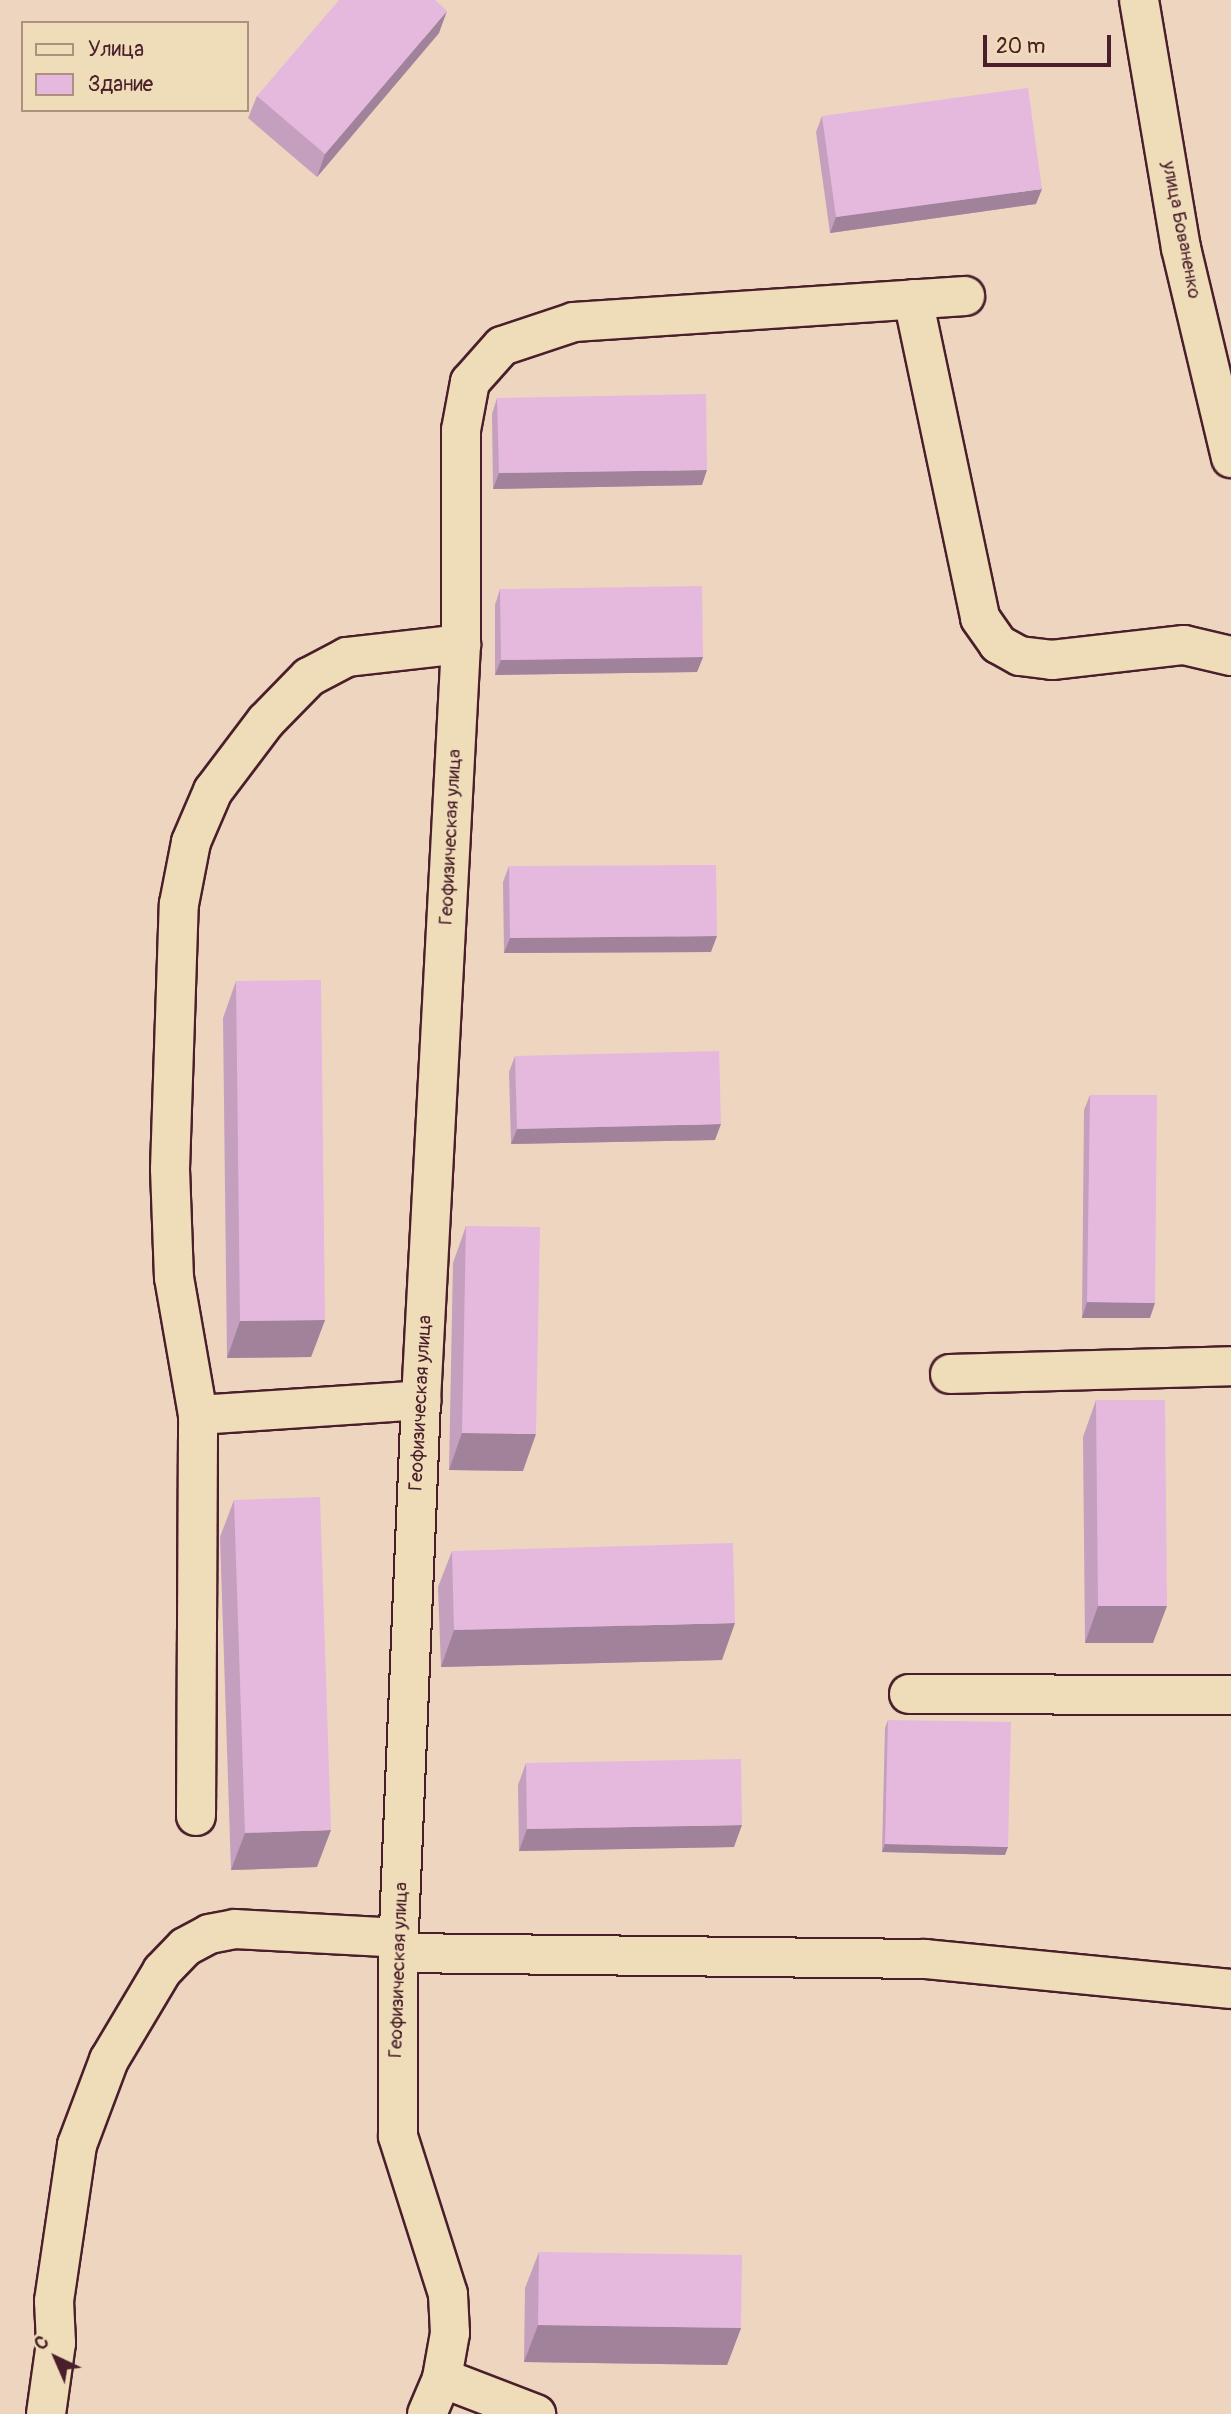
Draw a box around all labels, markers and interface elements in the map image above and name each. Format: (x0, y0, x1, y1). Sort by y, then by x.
legend (21, 21, 248, 112)
scale bar (986, 21, 1114, 65)
text: 20 m (996, 33, 1045, 60)
text: Улица (88, 36, 144, 63)
text: Здание (88, 71, 153, 98)
street label: улица Бованенко (1156, 159, 1206, 301)
street label: Геофизическая улица (435, 749, 467, 925)
street label: Геофизическая улица (405, 1315, 437, 1491)
street label: Геофизическая улица (385, 1882, 413, 2058)
north arrow (21, 2323, 91, 2393)
text: С (29, 2330, 54, 2356)

